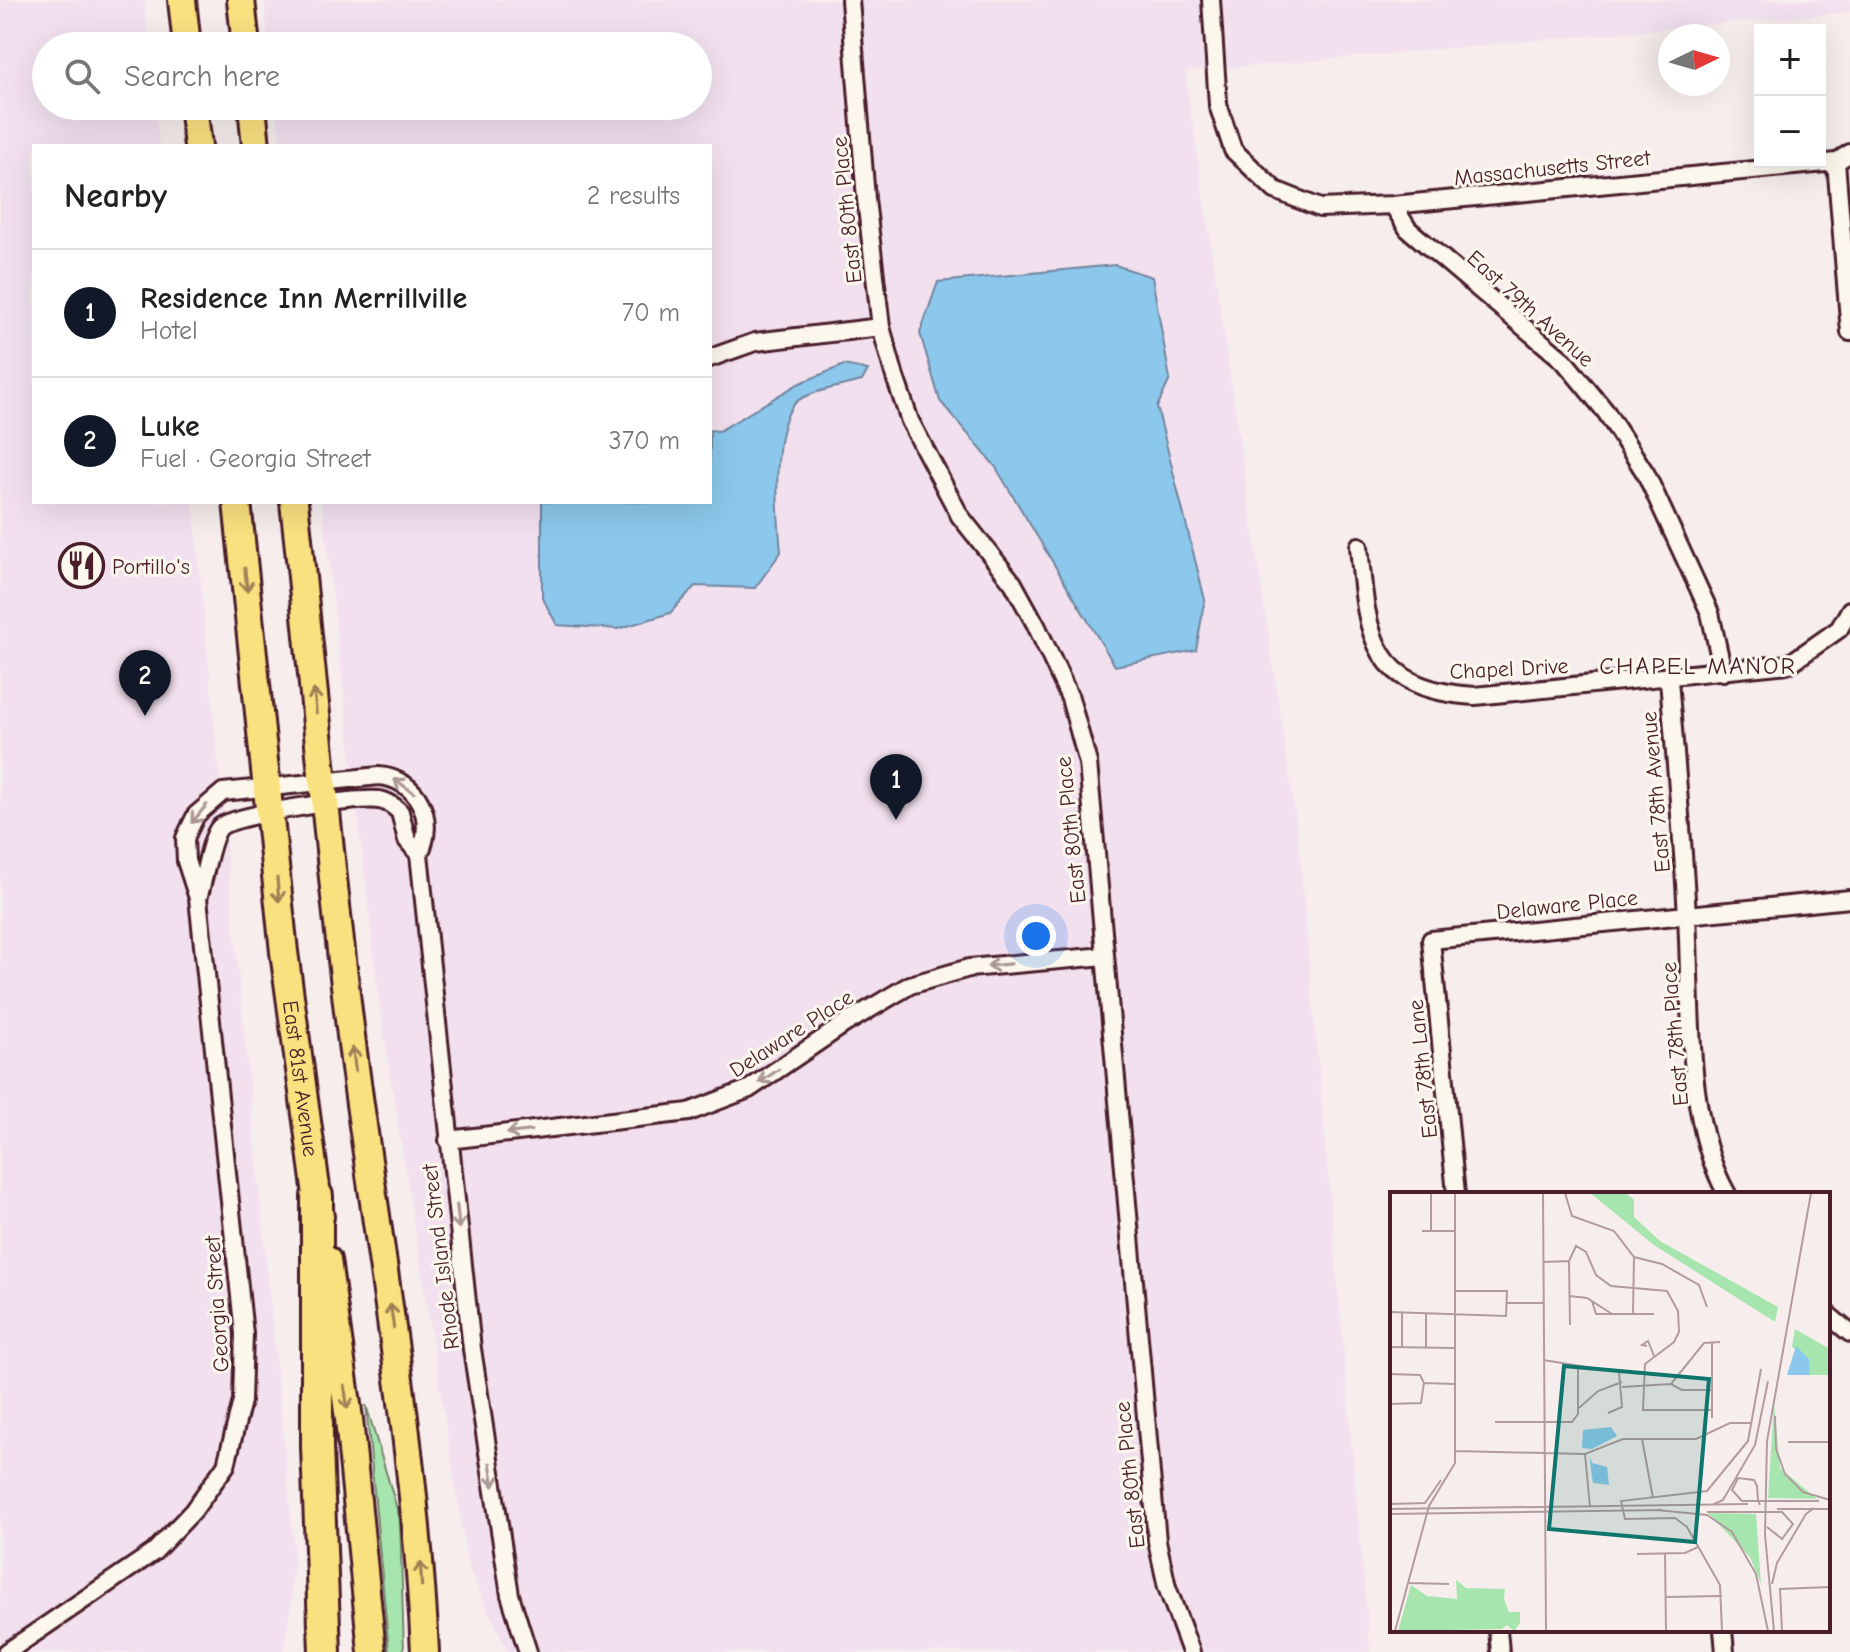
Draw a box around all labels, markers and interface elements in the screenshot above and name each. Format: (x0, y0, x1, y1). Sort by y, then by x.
north arrow (1658, 24, 1730, 96)
map controls (1754, 24, 1826, 168)
button: + (1754, 24, 1826, 96)
search box (32, 32, 712, 120)
icon: search (60, 54, 104, 98)
text: Search here (124, 59, 280, 94)
button: − (1754, 96, 1826, 168)
street label: East 80th Place (826, 135, 868, 285)
street label: Massachusetts Street (1453, 145, 1652, 191)
text: Nearby (64, 176, 167, 216)
text: 2 results (587, 181, 680, 211)
street label: East 79th Avenue (1461, 245, 1599, 373)
text: Residence Inn Merrillville (140, 281, 467, 316)
text: 1 (85, 298, 95, 328)
text: 70 m (622, 298, 680, 328)
text: Hotel (140, 316, 198, 346)
text: Luke (140, 409, 200, 444)
text: 2 (84, 426, 96, 456)
text: 370 m (609, 426, 680, 456)
text: Fuel · Georgia Street (140, 444, 371, 474)
restaurant icon: Portillo's (57, 542, 105, 590)
place label: Portillo's (112, 554, 190, 580)
one-way arrow (238, 566, 253, 592)
pin: 2 (119, 650, 171, 716)
district label: CHAPEL MANOR (1599, 652, 1797, 680)
street label: Chapel Drive (1449, 653, 1569, 685)
one-way arrow (307, 688, 322, 715)
street label: East 78th Avenue (1636, 710, 1676, 873)
pin: 1 (870, 754, 922, 820)
street label: East 80th Place (1050, 755, 1092, 905)
one-way arrow (394, 778, 416, 794)
one-way arrow (190, 803, 208, 824)
one-way arrow (271, 876, 286, 903)
street label: Delaware Place (1495, 885, 1639, 925)
your location (1016, 916, 1056, 956)
one-way arrow (986, 958, 1013, 973)
street label: East 78th Place (1656, 961, 1694, 1107)
street label: Delaware Place (725, 984, 858, 1083)
street label: East 78th Lane (1403, 998, 1443, 1140)
street label: East 81st Avenue (277, 999, 324, 1158)
one-way arrow (347, 1046, 362, 1073)
one-way arrow (758, 1068, 781, 1084)
one-way arrow (506, 1125, 533, 1140)
street label: Rhode Island Street (417, 1162, 465, 1351)
inset map (1390, 1192, 1830, 1632)
one-way arrow (451, 1203, 466, 1230)
street label: Georgia Street (199, 1234, 235, 1373)
one-way arrow (384, 1304, 399, 1329)
one-way arrow (339, 1384, 354, 1410)
street label: East 80th Place (1109, 1400, 1151, 1550)
one-way arrow (485, 1462, 500, 1487)
one-way arrow (413, 1561, 428, 1588)

